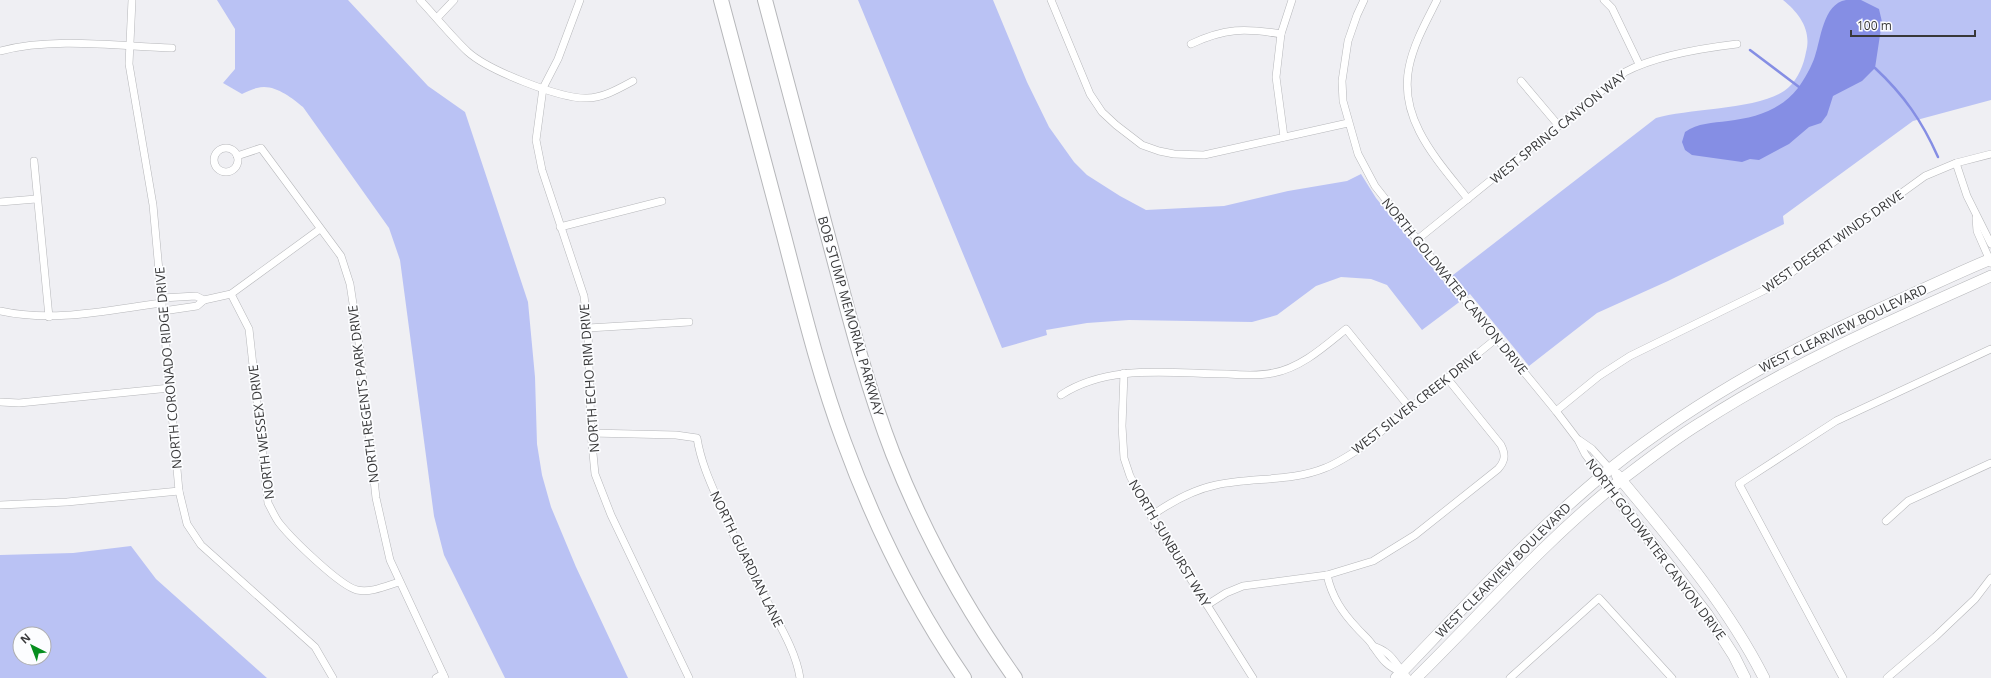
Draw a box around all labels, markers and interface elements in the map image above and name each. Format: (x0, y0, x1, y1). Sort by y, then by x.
scale bar (1851, 12, 1975, 38)
text: 100 m (1857, 17, 1892, 34)
street label: WEST SPRING CANYON WAY (1486, 66, 1630, 188)
street label: WEST DESERT WINDS DRIVE (1759, 185, 1907, 297)
street label: NORTH GOLDWATER CANYON DRIVE (1378, 194, 1532, 378)
street label: BOB STUMP MEMORIAL PARKWAY (814, 214, 888, 419)
street label: NORTH CORONADO RIDGE DRIVE (150, 266, 186, 470)
street label: WEST CLEARVIEW BOULEVARD (1756, 279, 1930, 377)
street label: NORTH ECHO RIM DRIVE (575, 303, 603, 453)
street label: NORTH REGENTS PARK DRIVE (343, 304, 383, 484)
street label: WEST SILVER CREEK DRIVE (1348, 346, 1484, 458)
street label: NORTH WESSEX DRIVE (244, 364, 278, 500)
street label: NORTH GOLDWATER CANYON DRIVE (1582, 455, 1730, 643)
street label: NORTH SUNBURST WAY (1125, 476, 1216, 611)
street label: NORTH GUARDIAN LANE (706, 488, 788, 630)
street label: WEST CLEARVIEW BOULEVARD (1431, 498, 1575, 642)
north arrow (12, 626, 52, 666)
text: N (17, 630, 33, 647)

